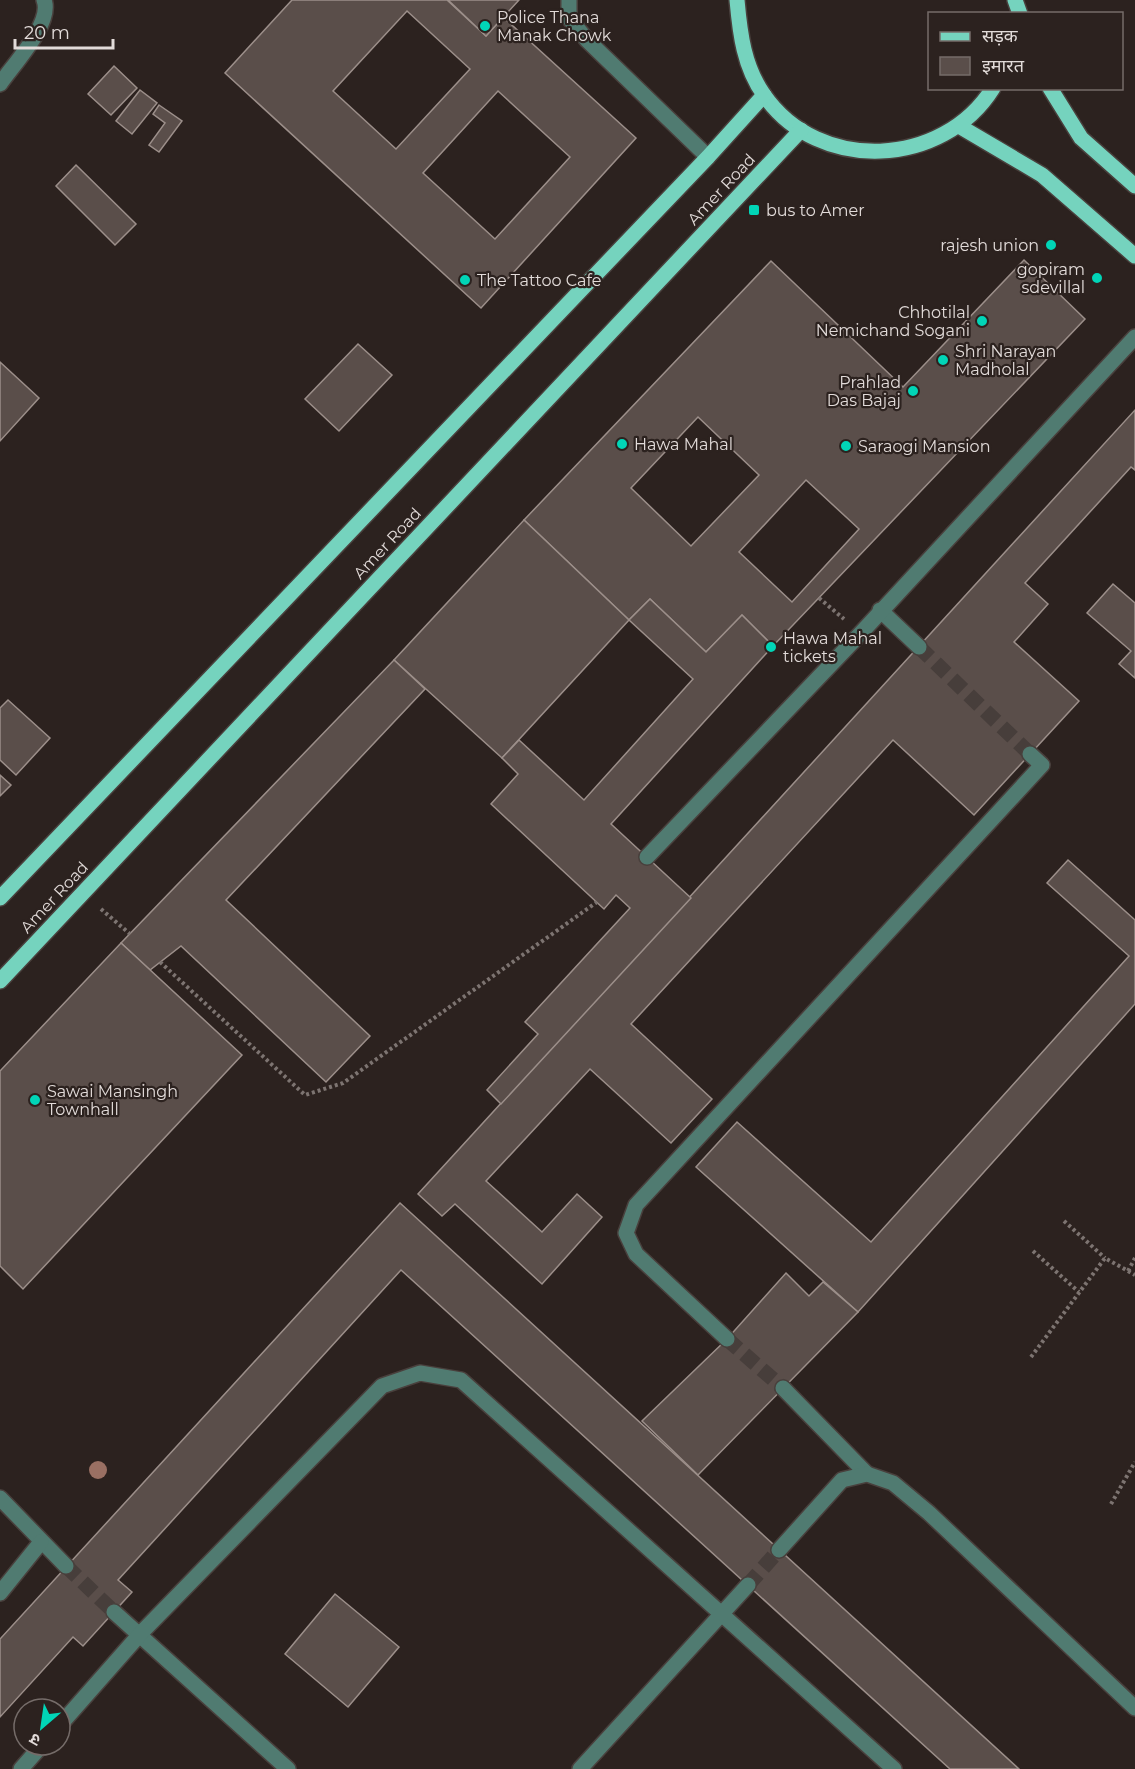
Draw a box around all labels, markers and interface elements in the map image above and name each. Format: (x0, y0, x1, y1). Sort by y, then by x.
place label: Police Thana Manak Chowk (497, 8, 612, 45)
scale bar (15, 12, 112, 50)
legend (928, 12, 1123, 90)
marker: Police Thana Manak Chowk (478, 19, 492, 33)
text: 20 m (24, 22, 70, 44)
text: सड़क (982, 25, 1019, 47)
text: इमारत (982, 55, 1025, 77)
street label: Amer Road (684, 150, 759, 229)
place label: bus to Amer (766, 201, 865, 220)
marker: bus to Amer (747, 203, 761, 217)
place label: rajesh union (940, 236, 1039, 255)
marker: rajesh union (1044, 238, 1058, 252)
place label: gopiram sdevillal (1017, 260, 1085, 297)
place label: The Tattoo Cafe (477, 271, 601, 290)
marker: gopiram sdevillal (1090, 271, 1104, 285)
marker: The Tattoo Cafe (458, 273, 472, 287)
place label: Chhotilal Nemichand Sogani (816, 303, 970, 340)
marker: Chhotilal Nemichand Sogani (975, 314, 989, 328)
place label: Shri Narayan Madholal (955, 342, 1056, 379)
marker: Shri Narayan Madholal (936, 353, 950, 367)
place label: Prahlad Das Bajaj (827, 373, 901, 410)
marker: Prahlad Das Bajaj (906, 384, 920, 398)
place label: Hawa Mahal (634, 435, 733, 454)
marker: Hawa Mahal (615, 437, 629, 451)
place label: Saraogi Mansion (858, 437, 990, 456)
marker: Saraogi Mansion (839, 439, 853, 453)
street label: Amer Road (350, 504, 425, 583)
place label: Hawa Mahal tickets (783, 629, 882, 666)
marker: Hawa Mahal tickets (764, 640, 778, 654)
street label: Amer Road (17, 858, 92, 937)
place label: Sawai Mansingh Townhall (47, 1082, 178, 1119)
marker: Sawai Mansingh Townhall (28, 1093, 42, 1107)
north arrow (12, 1697, 72, 1757)
text: उ (26, 1729, 44, 1750)

